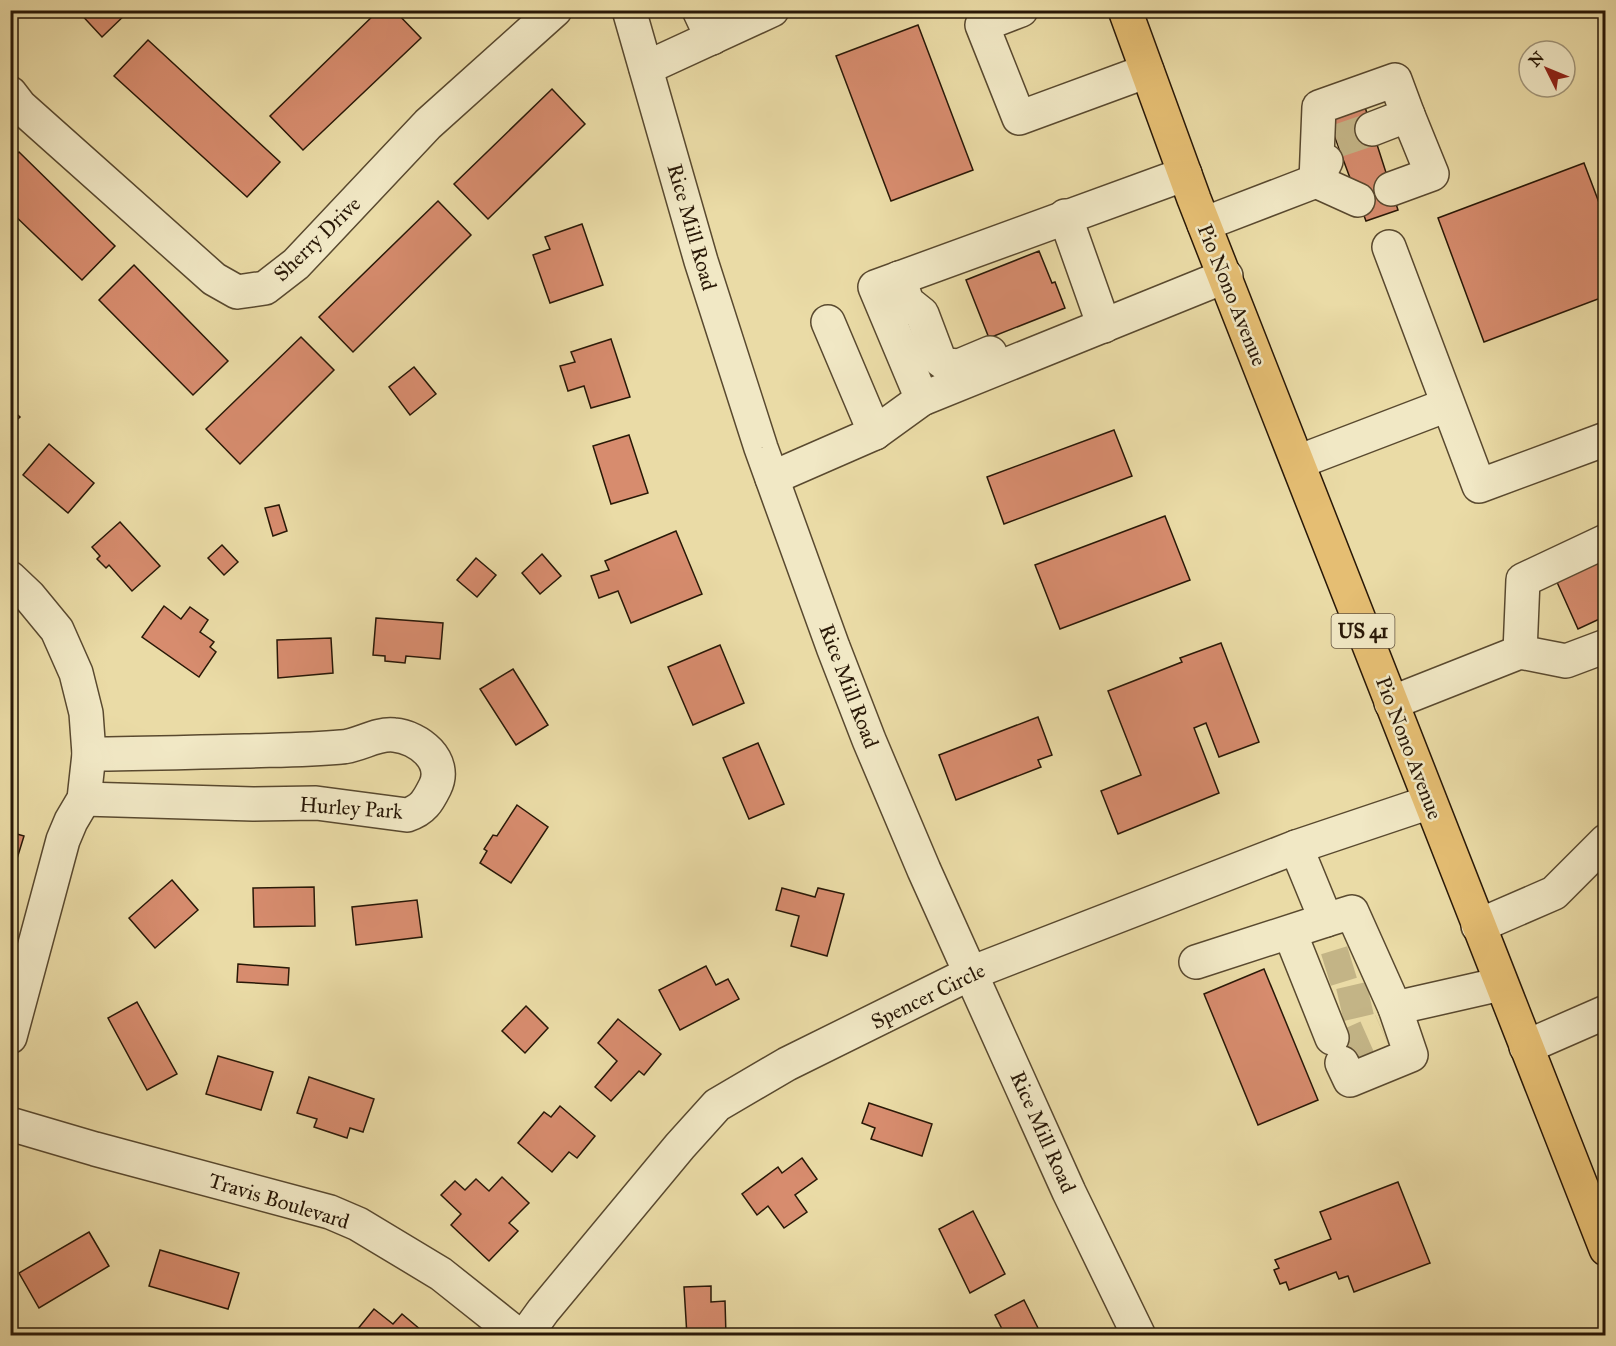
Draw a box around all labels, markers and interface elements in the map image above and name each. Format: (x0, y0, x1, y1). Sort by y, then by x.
north arrow (1517, 39, 1577, 99)
text: N (1525, 47, 1548, 71)
street label: Rice Mill Road (661, 161, 723, 294)
street label: Sherry Drive (268, 191, 366, 287)
street label: Pio Nono Avenue (1192, 220, 1272, 370)
road number: US 41 (1332, 614, 1394, 648)
street label: Rice Mill Road (813, 620, 885, 752)
street label: Pio Nono Avenue (1370, 673, 1448, 823)
street label: Hurley Park (298, 791, 404, 825)
street label: Spencer Circle (867, 957, 990, 1035)
street label: Rice Mill Road (1005, 1067, 1082, 1197)
street label: Travis Boulevard (205, 1167, 353, 1235)

